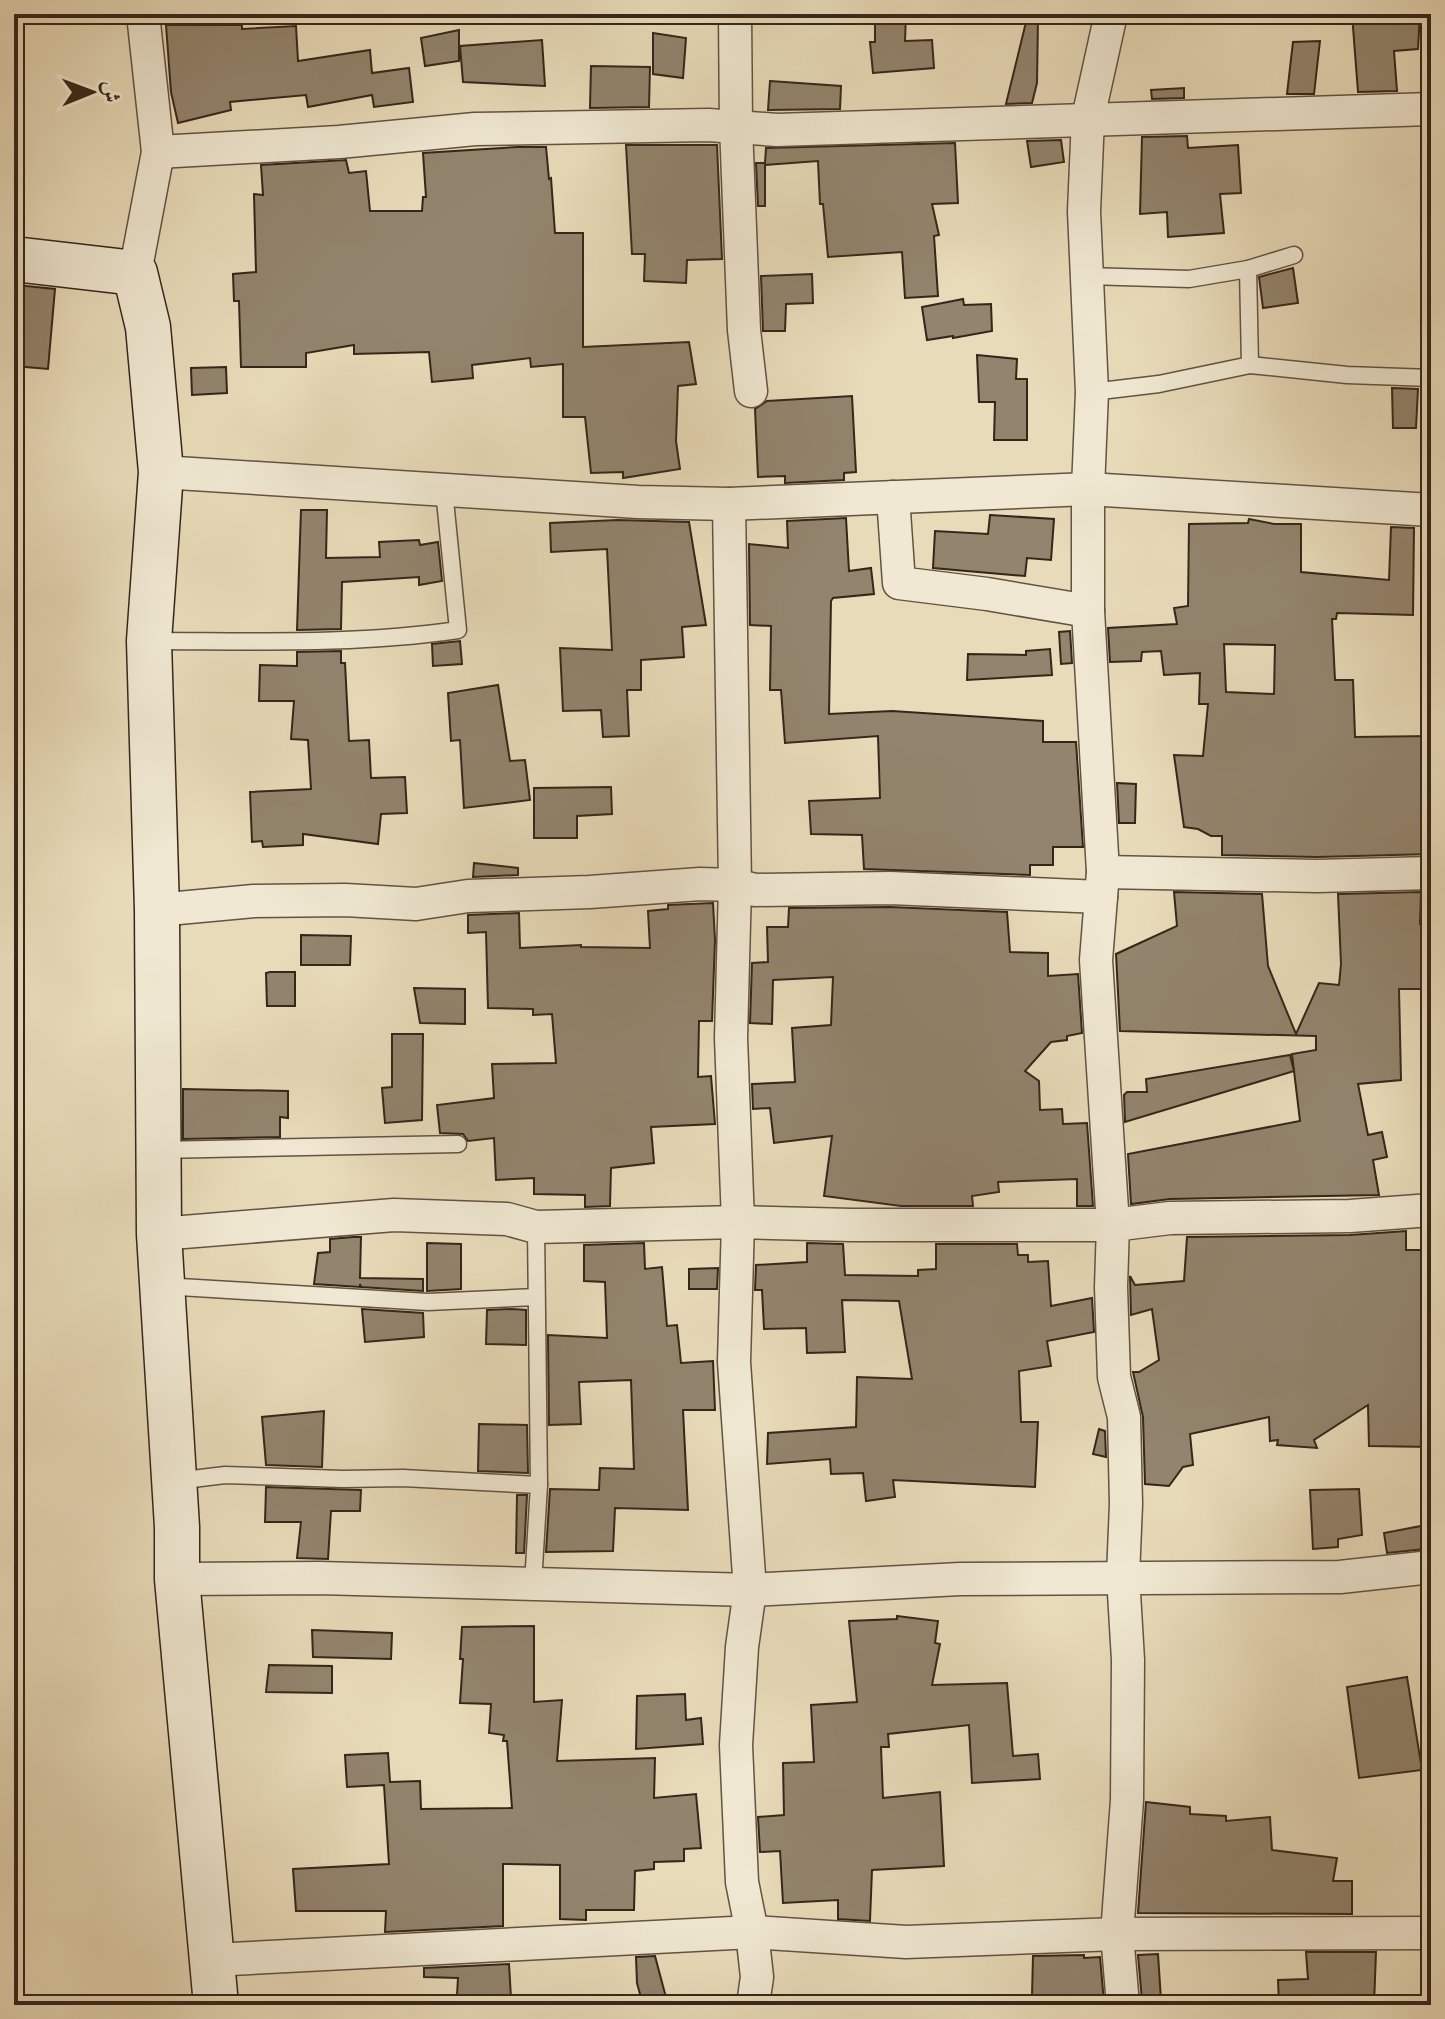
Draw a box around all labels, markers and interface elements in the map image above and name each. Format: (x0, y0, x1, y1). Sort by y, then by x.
north arrow (52, 52, 132, 132)
text: ش (96, 80, 126, 103)

